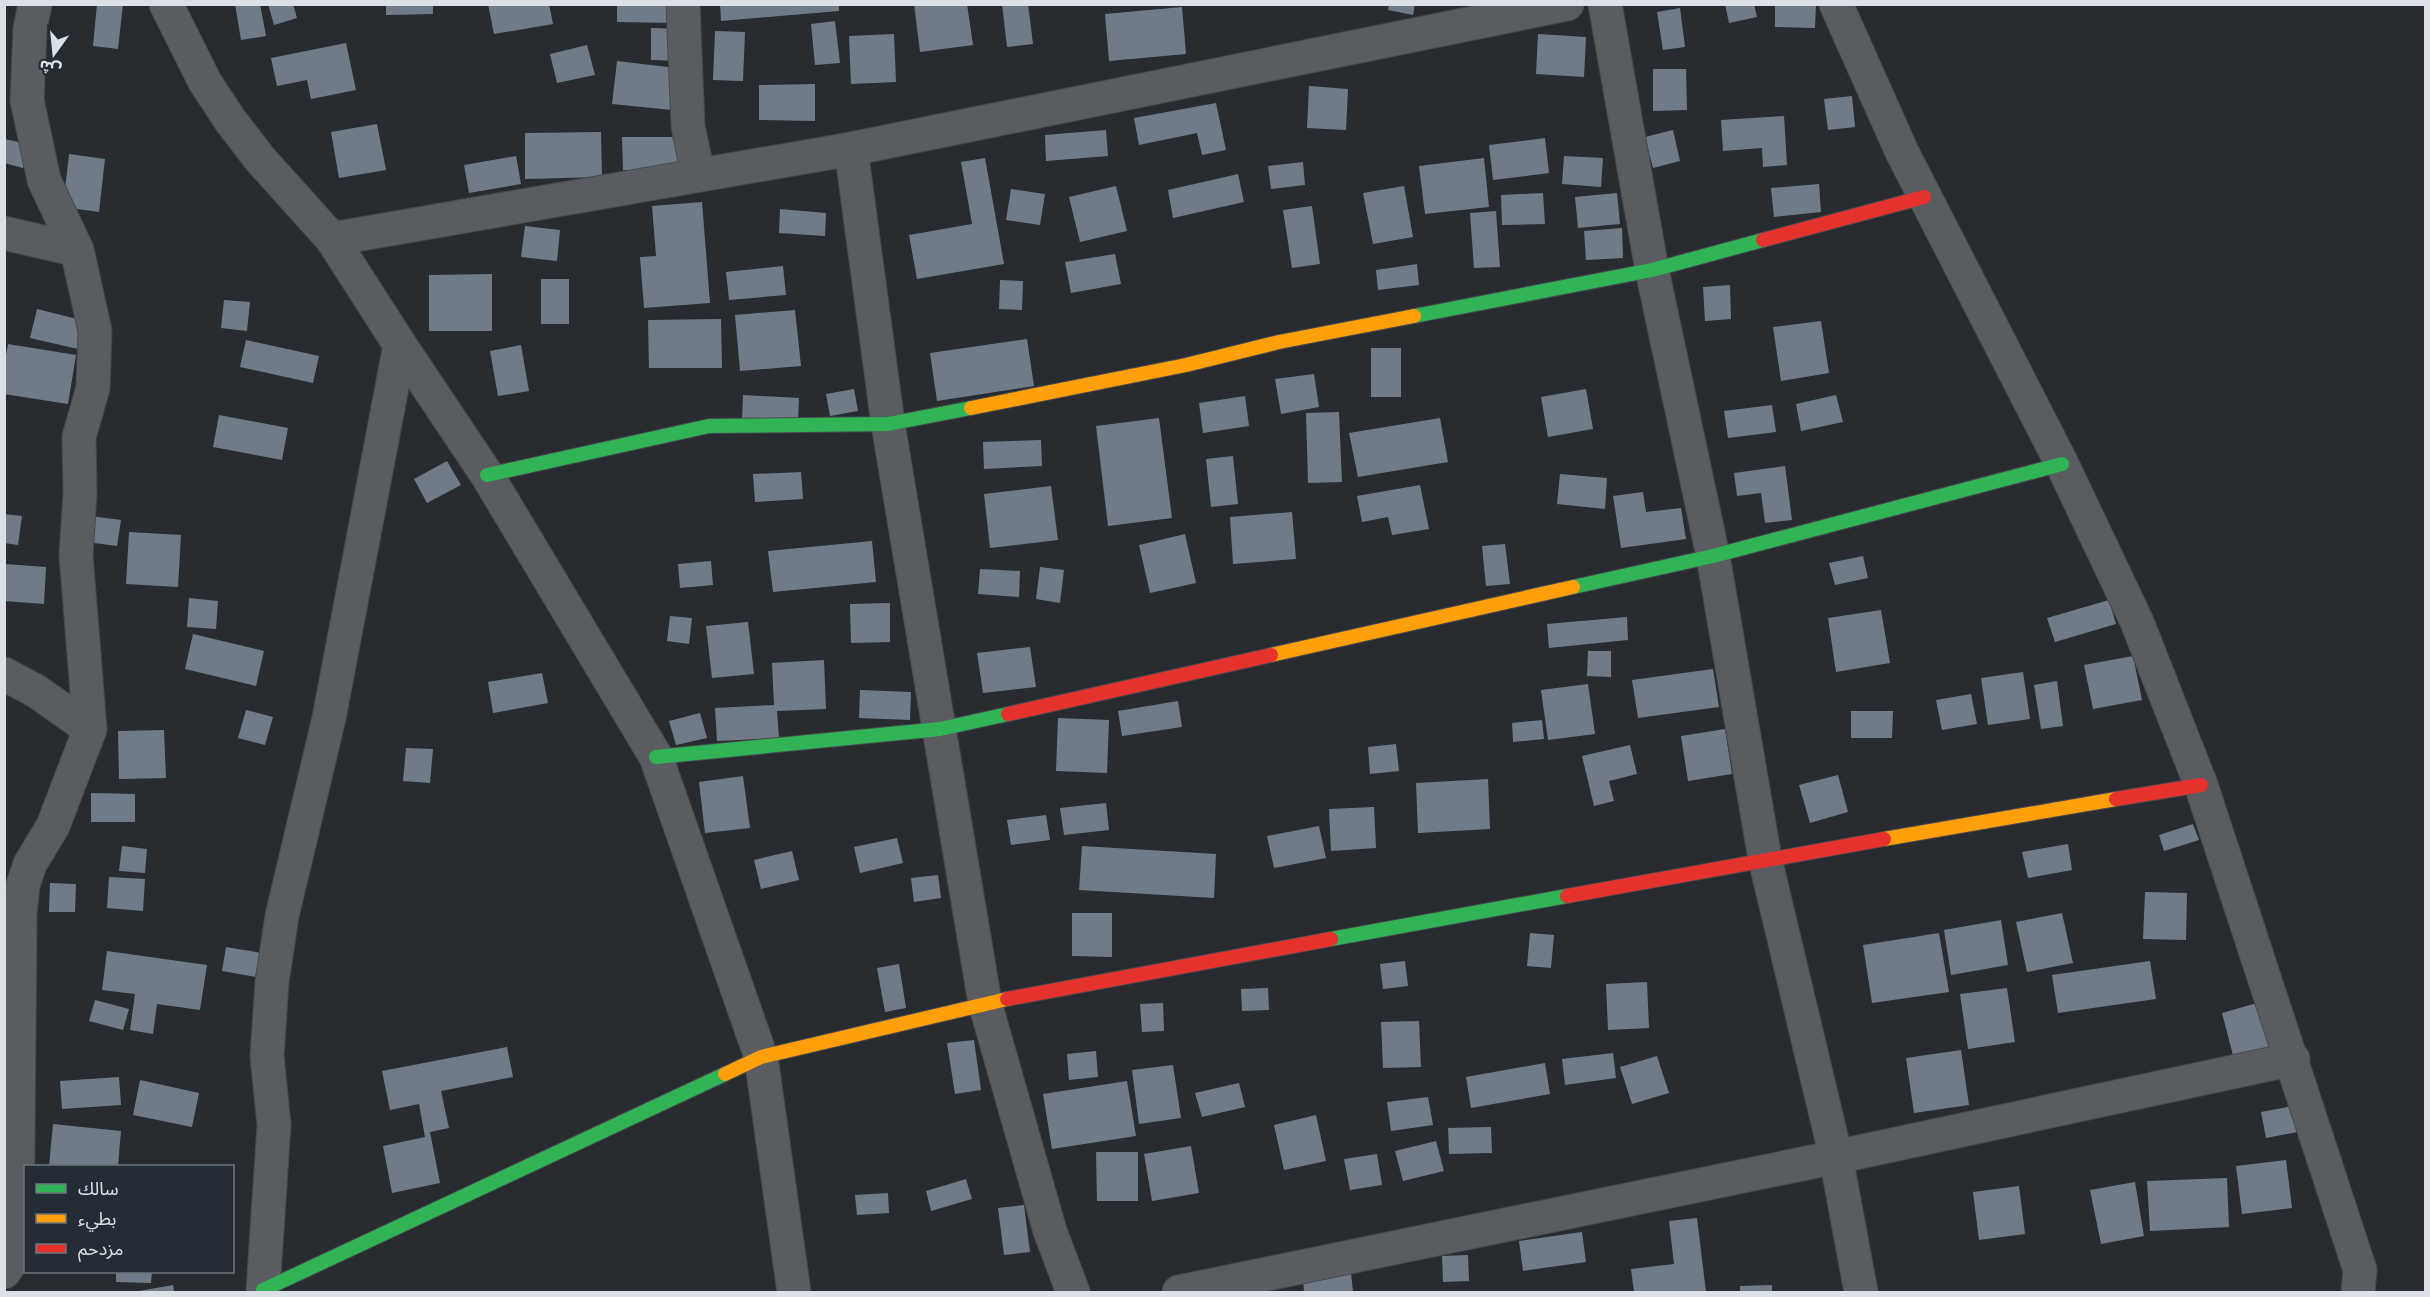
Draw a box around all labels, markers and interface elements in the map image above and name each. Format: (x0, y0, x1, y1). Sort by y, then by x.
north arrow (24, 24, 84, 84)
text: ش (37, 56, 63, 80)
legend (24, 1165, 234, 1273)
text: سالك (78, 1178, 119, 1199)
text: بطيء (78, 1208, 116, 1232)
text: مزدحم (78, 1238, 123, 1262)

